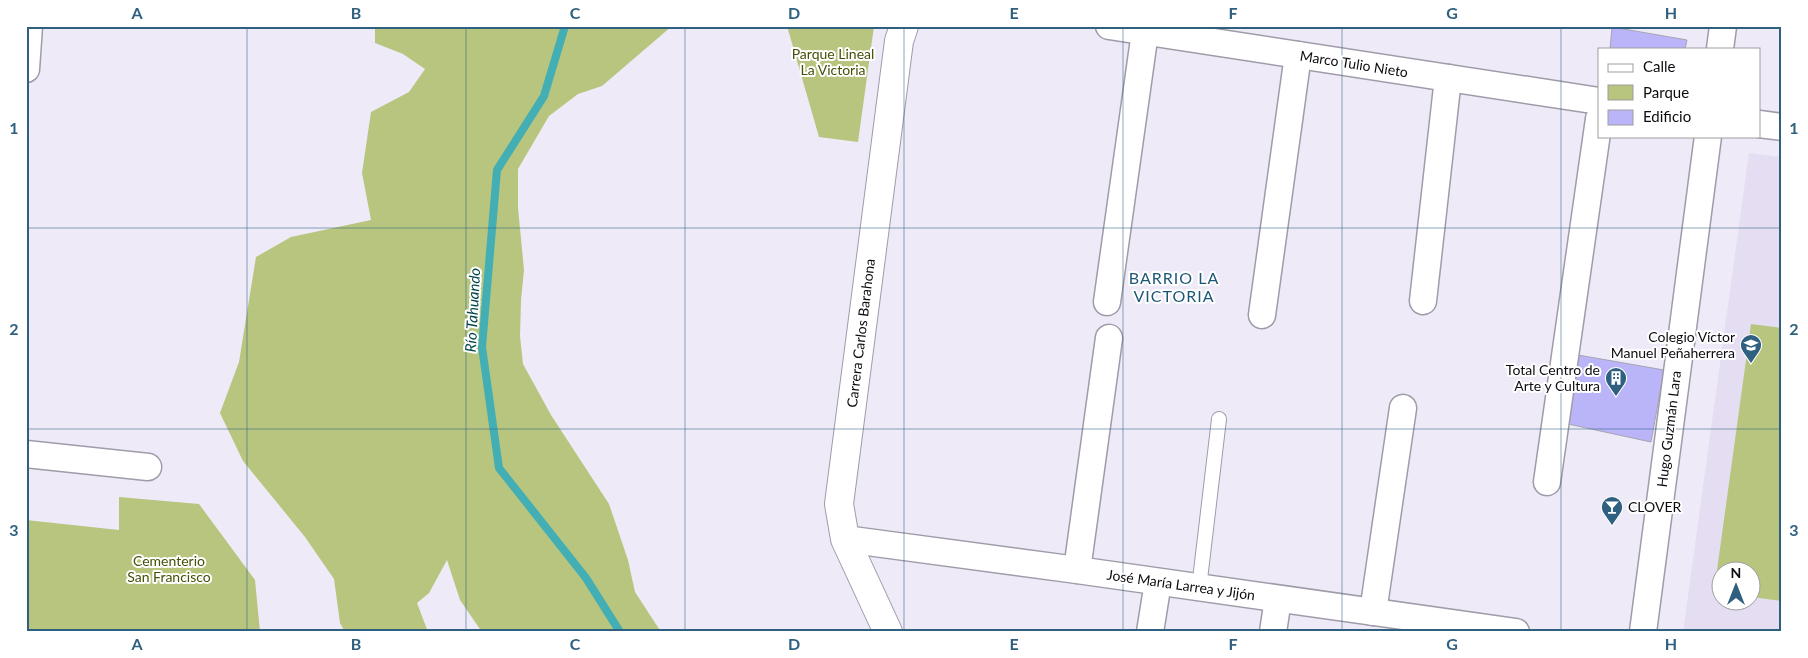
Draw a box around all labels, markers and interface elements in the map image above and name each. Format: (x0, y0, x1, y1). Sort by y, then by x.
text: A (130, 3, 143, 22)
text: B (351, 3, 361, 22)
text: C (570, 3, 581, 22)
text: D (788, 3, 800, 22)
text: E (1009, 3, 1019, 22)
text: F (1228, 3, 1238, 22)
text: G (1446, 3, 1458, 22)
text: H (1665, 3, 1677, 22)
park label: Parque Lineal La Victoria (792, 45, 874, 78)
street label: Marco Tulio Nieto (1299, 47, 1409, 80)
legend (1598, 48, 1760, 138)
text: Calle (1643, 57, 1676, 75)
text: Parque (1643, 83, 1689, 101)
text: Edificio (1643, 107, 1691, 125)
text: 1 (9, 118, 19, 137)
text: 1 (1789, 118, 1799, 137)
street label: Carrera Carlos Barahona (843, 258, 878, 408)
water label: Río Tahuando (461, 267, 483, 353)
district label: BARRIO LA VICTORIA (1129, 268, 1219, 305)
text: 2 (9, 319, 19, 338)
text: 2 (1789, 319, 1799, 338)
place label: Colegio Víctor Manuel Peñaherrera (1611, 328, 1735, 361)
school or university icon: Colegio Víctor Manuel Peñaherrera (1739, 333, 1763, 364)
place label: Total Centro de Arte y Cultura (1506, 361, 1600, 394)
building icon: Total Centro de Arte y Cultura (1604, 366, 1628, 397)
street label: Hugo Guzmán Lara (1653, 370, 1684, 488)
bar icon: CLOVER (1600, 495, 1624, 526)
place label: CLOVER (1628, 498, 1682, 515)
text: 3 (9, 520, 19, 539)
text: 3 (1789, 520, 1799, 539)
park label: Cementerio San Francisco (127, 552, 211, 585)
north arrow (1710, 560, 1760, 610)
text: N (1731, 564, 1741, 581)
street label: José María Larrea y Jijón (1106, 566, 1256, 603)
text: A (130, 634, 143, 653)
text: B (351, 634, 361, 653)
text: C (570, 634, 581, 653)
text: D (788, 634, 800, 653)
text: E (1009, 634, 1019, 653)
text: F (1228, 634, 1238, 653)
text: G (1446, 634, 1458, 653)
text: H (1665, 634, 1677, 653)

